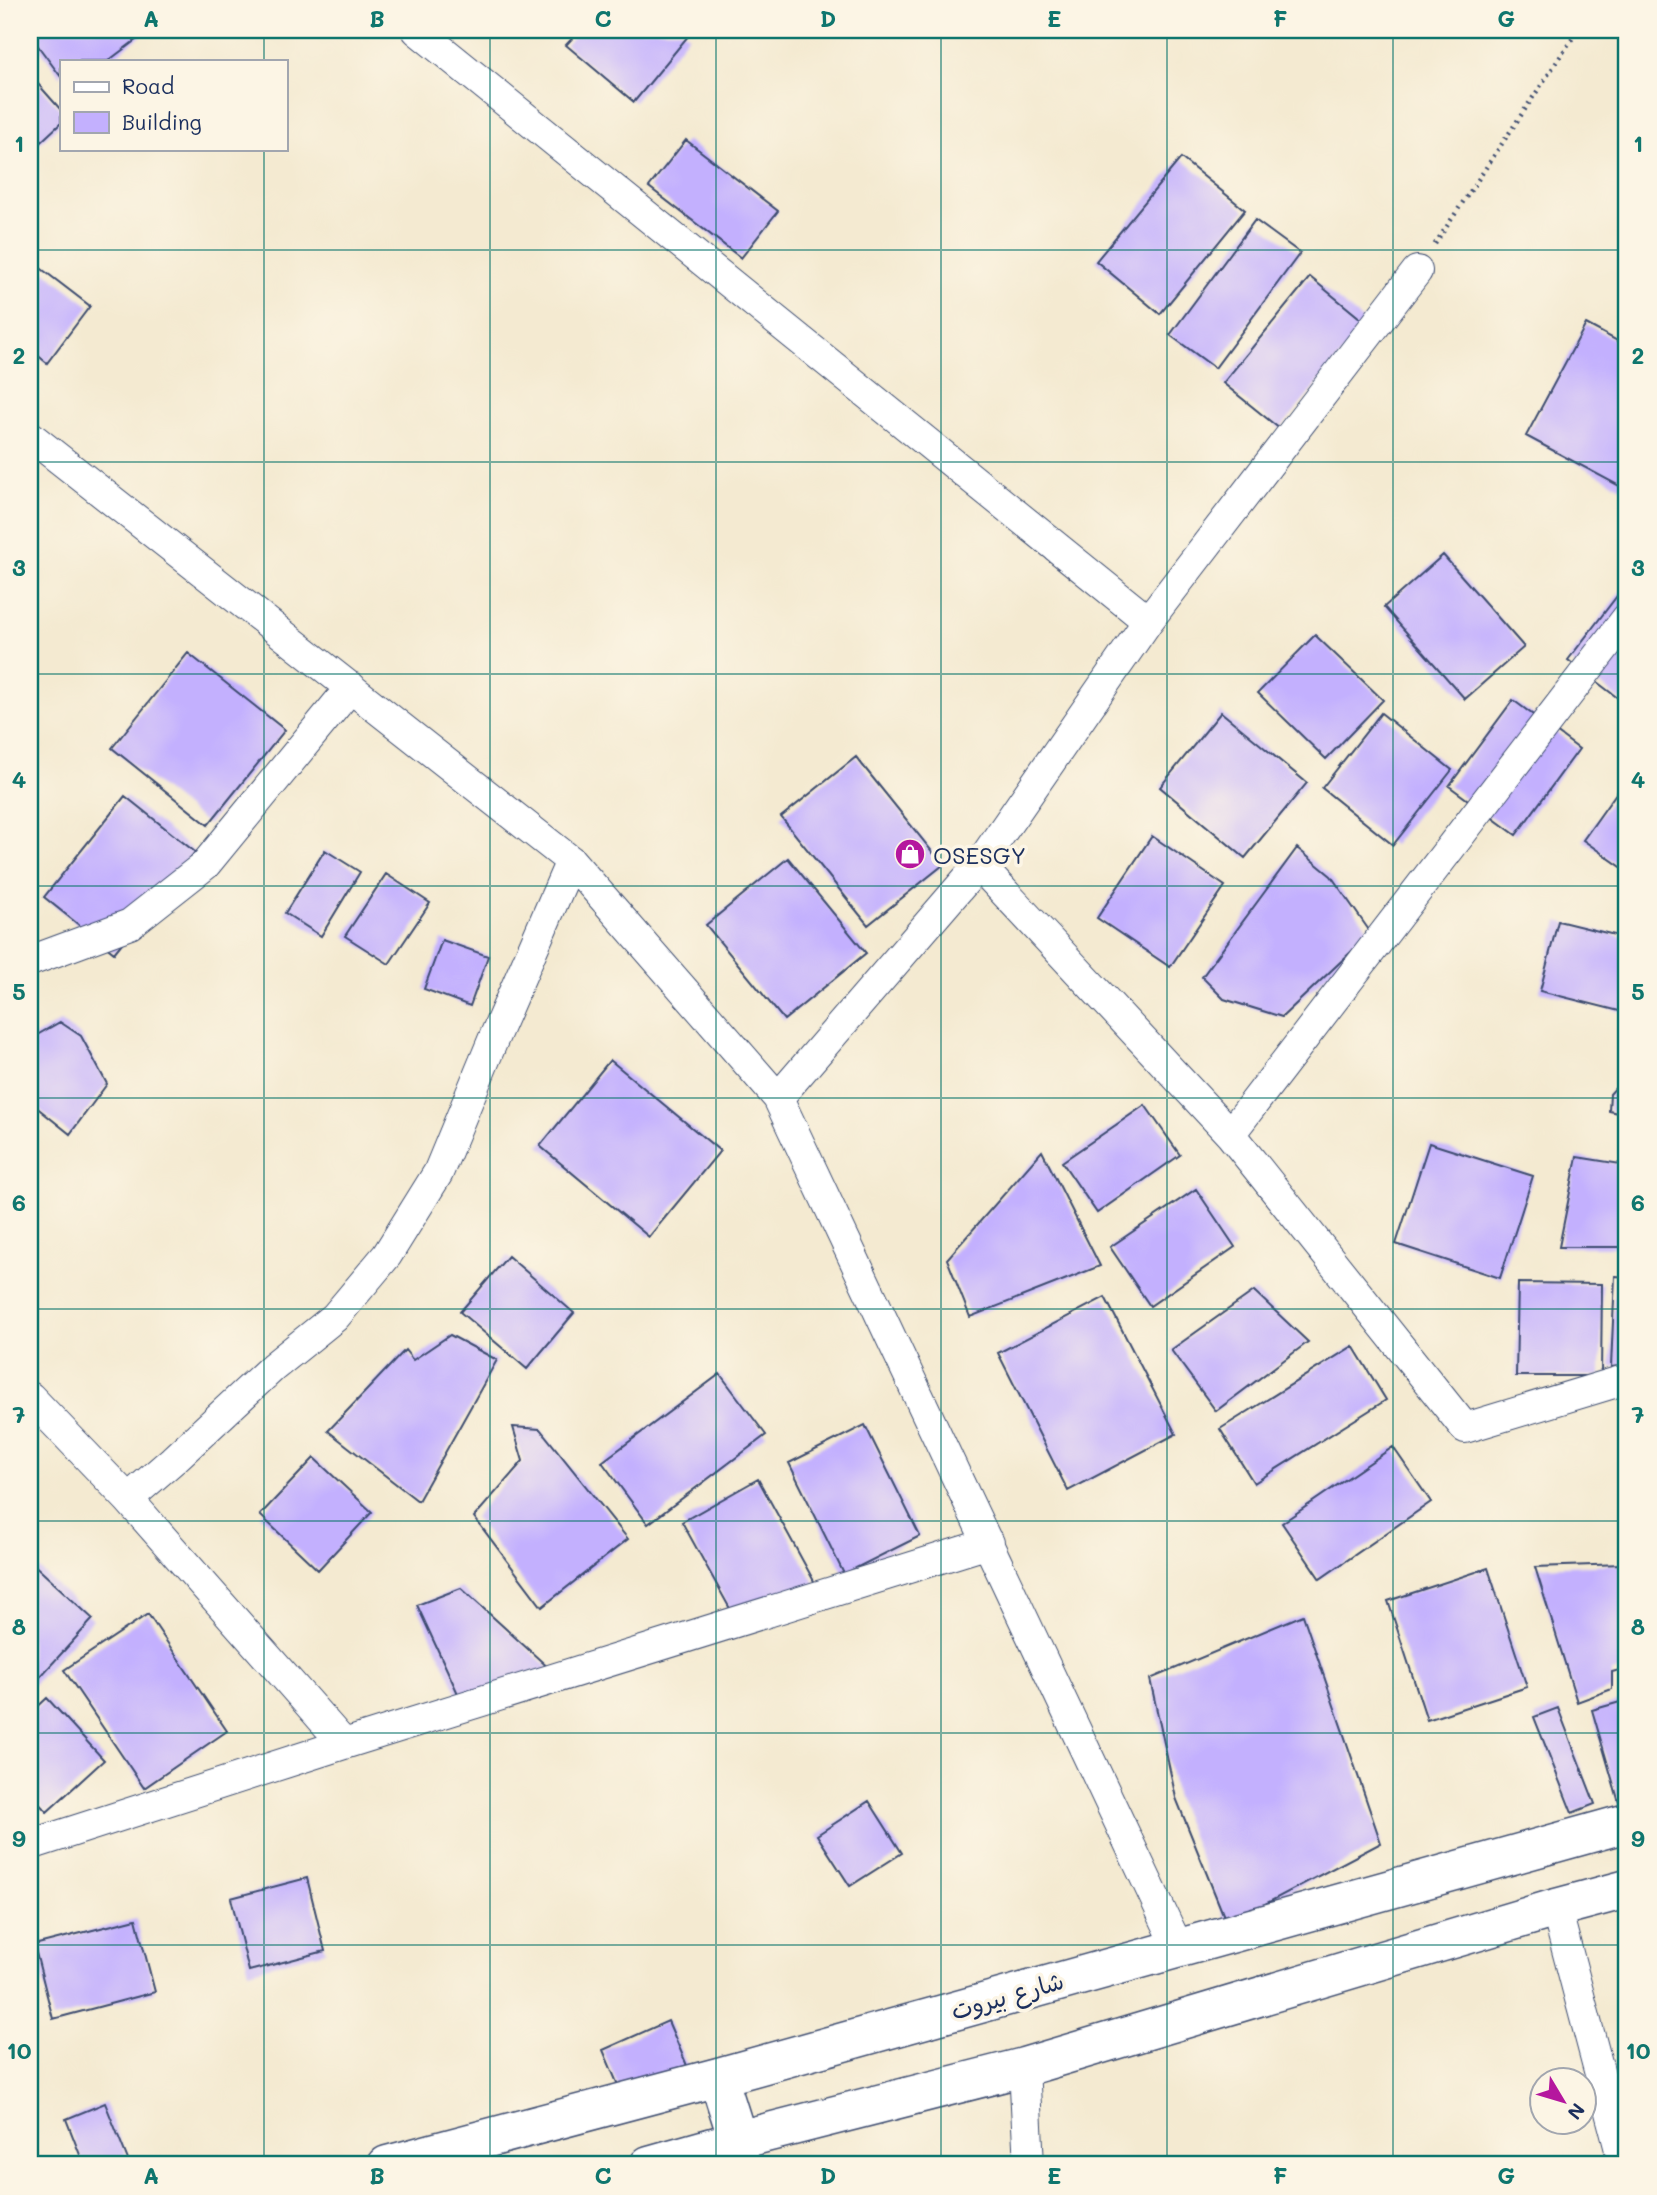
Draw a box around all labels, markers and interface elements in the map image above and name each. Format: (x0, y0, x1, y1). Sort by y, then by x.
text: A (143, 3, 159, 33)
text: B (369, 3, 385, 33)
text: C (594, 3, 612, 33)
text: D (820, 3, 836, 33)
text: E (1047, 3, 1061, 33)
text: F (1273, 3, 1287, 33)
text: G (1497, 3, 1515, 33)
legend (60, 60, 287, 150)
text: Road (122, 72, 174, 99)
text: Building (122, 108, 202, 135)
text: 1 (14, 128, 24, 158)
text: 1 (1633, 128, 1643, 158)
text: 2 (13, 340, 25, 370)
text: 2 (1632, 340, 1644, 370)
text: 3 (12, 552, 26, 582)
text: 3 (1631, 552, 1645, 582)
text: 4 (12, 764, 26, 794)
text: 4 (1631, 764, 1645, 794)
shop icon: OSESGY (893, 837, 927, 871)
place label: OSESGY (933, 839, 1026, 870)
text: 5 (12, 976, 26, 1006)
text: 5 (1631, 976, 1645, 1006)
text: 6 (12, 1187, 26, 1217)
text: 6 (1631, 1187, 1645, 1217)
text: 7 (13, 1399, 26, 1429)
text: 7 (1632, 1399, 1645, 1429)
text: 8 (12, 1611, 26, 1641)
text: 8 (1631, 1611, 1645, 1641)
text: 9 (12, 1823, 26, 1853)
text: 9 (1631, 1823, 1645, 1853)
street label: شارع بيروت (947, 1964, 1068, 2029)
text: 10 (7, 2035, 32, 2065)
text: 10 (1626, 2035, 1651, 2065)
north arrow (1528, 2066, 1598, 2136)
text: N (1563, 2098, 1591, 2125)
text: A (143, 2160, 159, 2190)
text: B (369, 2160, 385, 2190)
text: C (594, 2160, 612, 2190)
text: D (820, 2160, 836, 2190)
text: E (1047, 2160, 1061, 2190)
text: F (1273, 2160, 1287, 2190)
text: G (1497, 2160, 1515, 2190)

